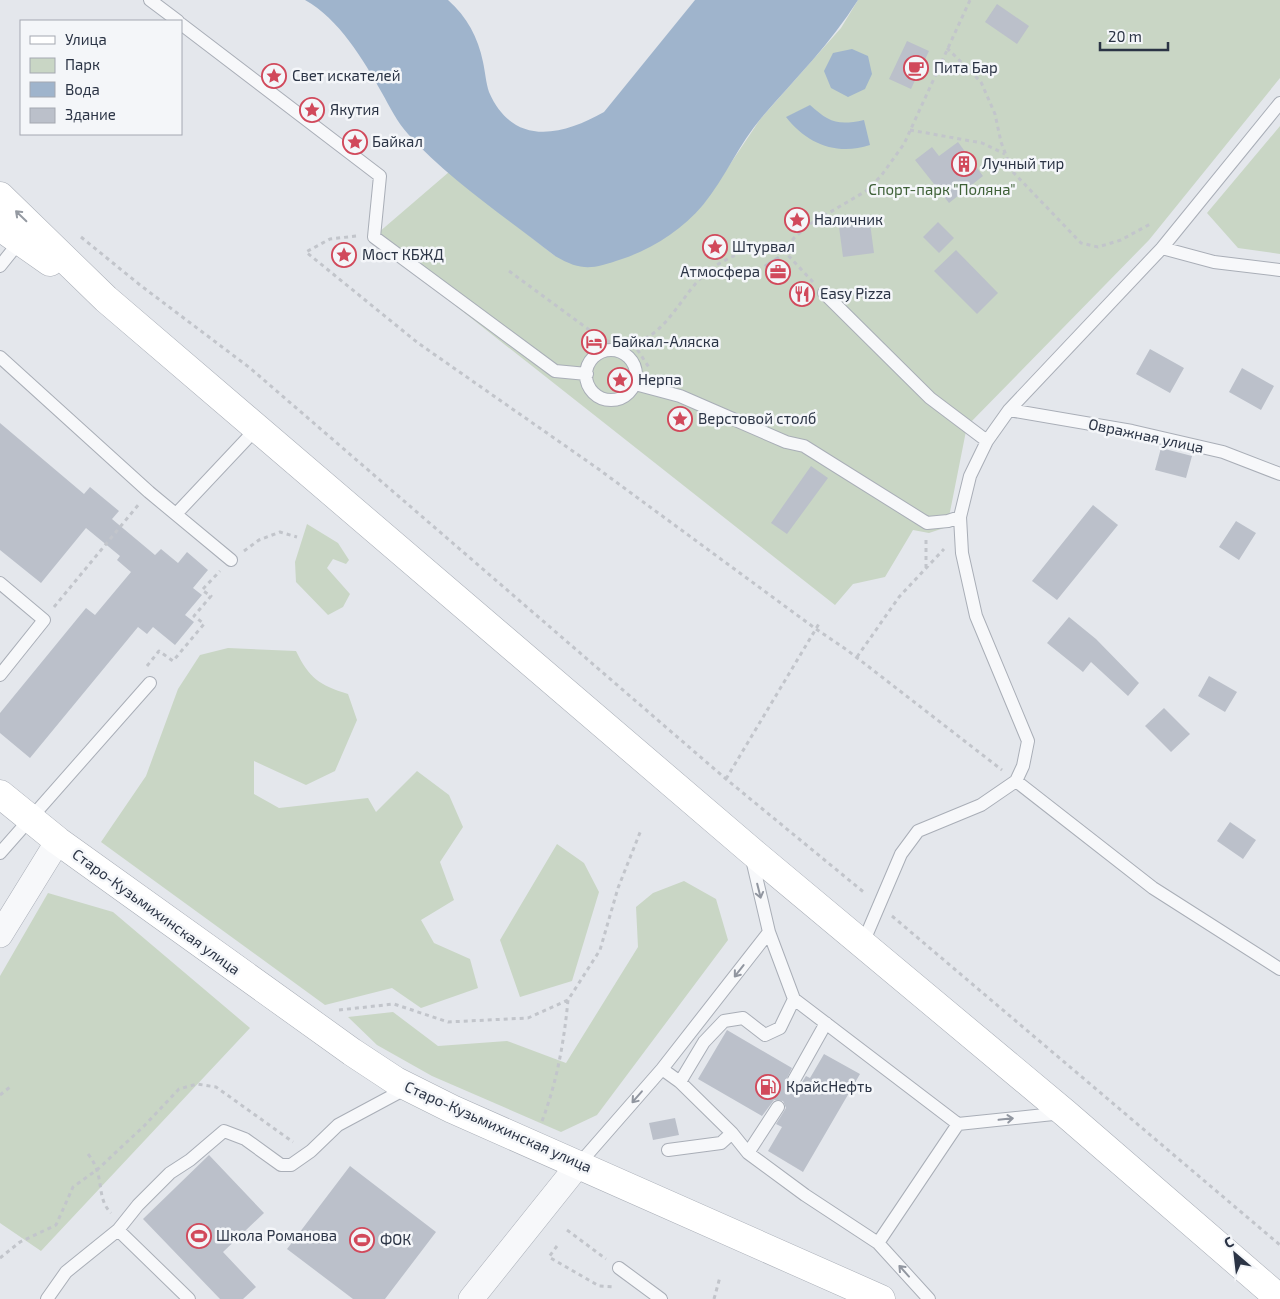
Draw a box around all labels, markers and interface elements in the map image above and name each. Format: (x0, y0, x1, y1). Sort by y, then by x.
legend (20, 20, 182, 135)
scale bar (1100, 20, 1168, 52)
text: 20 m (1108, 27, 1142, 45)
text: Улица (65, 30, 107, 48)
text: Парк (65, 55, 100, 73)
cafe icon: Пита Бар (903, 55, 929, 81)
place label: Пита Бар (934, 58, 998, 76)
place icon: Свет искателей (261, 63, 287, 89)
place label: Свет искателей (292, 66, 401, 84)
text: Вода (65, 80, 100, 98)
place icon: Якутия (299, 97, 325, 123)
place label: Якутия (330, 100, 380, 119)
text: Здание (65, 105, 116, 123)
place icon: Байкал (342, 129, 368, 155)
place label: Байкал (372, 132, 423, 150)
building icon: Лучный тир (951, 151, 977, 177)
place label: Лучный тир (982, 154, 1064, 173)
park label: Спорт-парк "Поляна" (868, 180, 1016, 198)
place icon: Наличник (784, 207, 810, 233)
one-way arrow (15, 210, 27, 222)
place label: Наличник (814, 210, 883, 228)
place icon: Штурвал (702, 234, 728, 260)
place label: Штурвал (732, 237, 795, 256)
place icon: Мост КБЖД (331, 242, 357, 268)
place label: Мост КБЖД (362, 245, 444, 263)
office icon: Атмосфера (765, 259, 791, 285)
place label: Атмосфера (680, 262, 760, 280)
restaurant icon: Easy Pizza (789, 281, 815, 307)
place label: Easy Pizza (820, 284, 891, 302)
hotel icon: Байкал-Аляска (581, 329, 607, 355)
place label: Байкал-Аляска (612, 332, 719, 350)
place icon: Нерпа (607, 367, 633, 393)
place label: Нерпа (638, 370, 682, 388)
place icon: Верстовой столб (667, 406, 693, 432)
place label: Верстовой столб (698, 409, 816, 427)
street label: Овражная улица (1087, 414, 1206, 457)
street label: Старо-Кузьмихинская улица (69, 844, 244, 979)
one-way arrow (755, 883, 764, 899)
one-way arrow (734, 964, 745, 977)
fuel station icon: КрайсНефть (755, 1074, 781, 1100)
street label: Старо-Кузьмихинская улица (402, 1077, 595, 1176)
place label: КрайсНефть (786, 1077, 872, 1095)
one-way arrow (632, 1091, 643, 1104)
one-way arrow (998, 1114, 1014, 1124)
sports icon: Школа Романова (186, 1223, 212, 1249)
place label: Школа Романова (216, 1226, 337, 1244)
sports icon: ФОК (349, 1227, 375, 1253)
north arrow (1210, 1229, 1260, 1279)
place label: ФОК (380, 1230, 411, 1248)
text: С (1221, 1233, 1236, 1252)
one-way arrow (898, 1265, 910, 1278)

